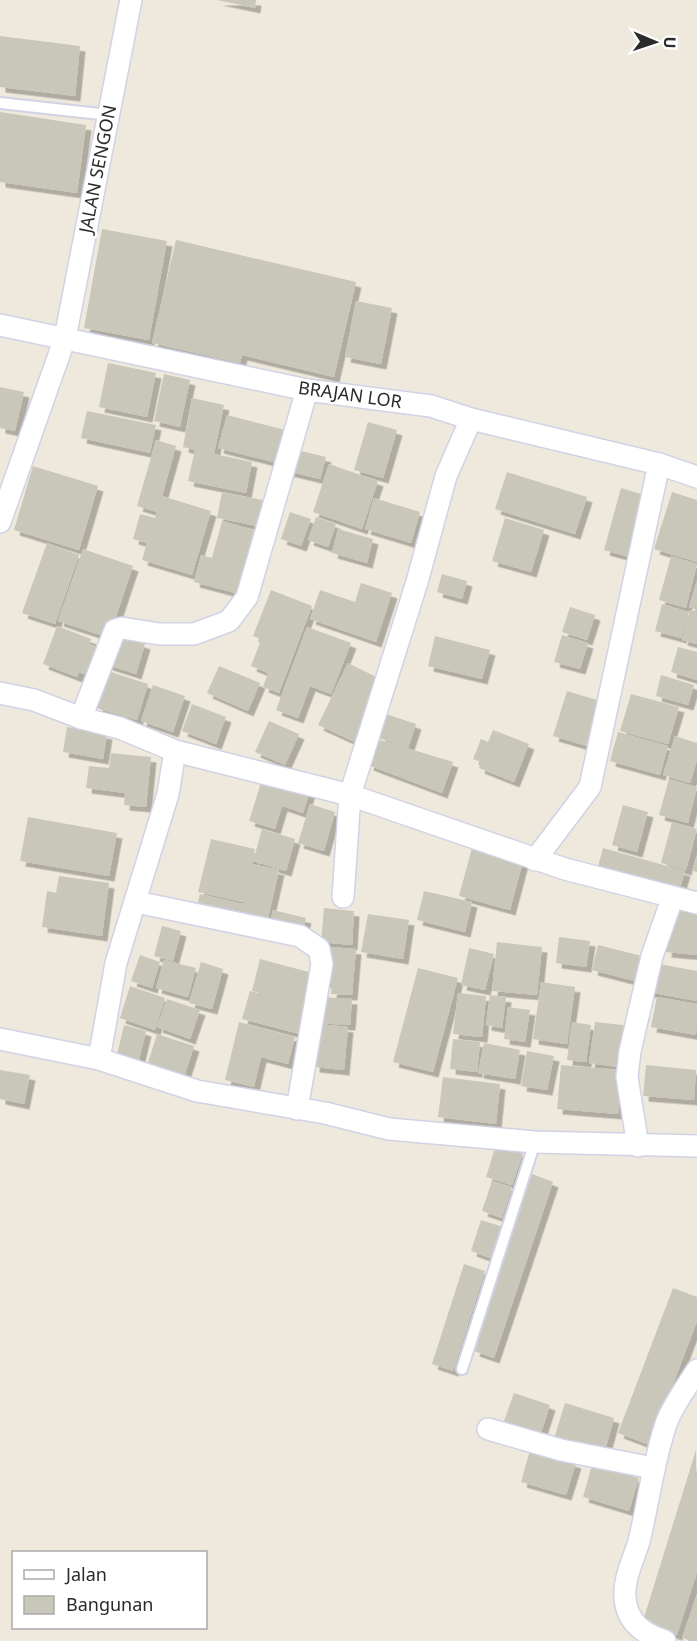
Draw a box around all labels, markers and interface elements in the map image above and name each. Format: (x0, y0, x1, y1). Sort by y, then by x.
north arrow (625, 12, 685, 72)
text: U (659, 36, 681, 49)
street label: JALAN SENGON (72, 103, 121, 237)
street label: BRAJAN LOR (297, 375, 404, 413)
legend (12, 1551, 207, 1629)
text: Jalan (64, 1562, 107, 1586)
text: Bangunan (66, 1592, 153, 1616)

